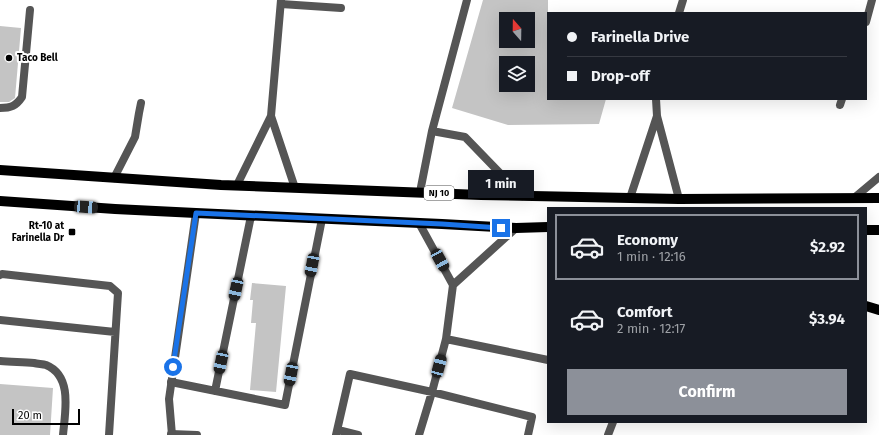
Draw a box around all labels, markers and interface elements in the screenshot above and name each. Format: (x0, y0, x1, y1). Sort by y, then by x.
north arrow (499, 12, 535, 48)
map controls (499, 12, 535, 92)
text: Farinella Drive (591, 28, 689, 46)
place label: Taco Bell (17, 52, 58, 64)
marker: Taco Bell (4, 53, 14, 63)
button: layers (499, 56, 535, 92)
text: Drop-off (591, 67, 650, 85)
callout: 1 min (468, 170, 534, 198)
text: 1 min (485, 176, 517, 191)
road number: NJ 10 (424, 186, 454, 200)
car (74, 200, 98, 214)
route end (492, 219, 510, 237)
place label: Rt-10 at Farinella Dr (12, 220, 65, 244)
marker: Rt-10 at Farinella Dr (67, 227, 77, 237)
icon: car (569, 229, 605, 265)
text: Economy (617, 231, 678, 249)
text: $2.92 (810, 238, 845, 256)
car (429, 247, 451, 273)
text: 1 min · 12:16 (617, 249, 686, 264)
car (304, 252, 320, 278)
car (228, 276, 244, 302)
icon: car (569, 301, 605, 337)
text: Comfort (617, 303, 673, 321)
text: $3.94 (809, 310, 845, 328)
text: 2 min · 12:17 (617, 321, 685, 336)
car (213, 349, 229, 375)
car (430, 353, 448, 379)
route start (164, 358, 182, 376)
car (283, 361, 299, 387)
button: Confirm (567, 369, 847, 415)
scale bar (12, 407, 80, 426)
text: 20 m (18, 409, 42, 422)

